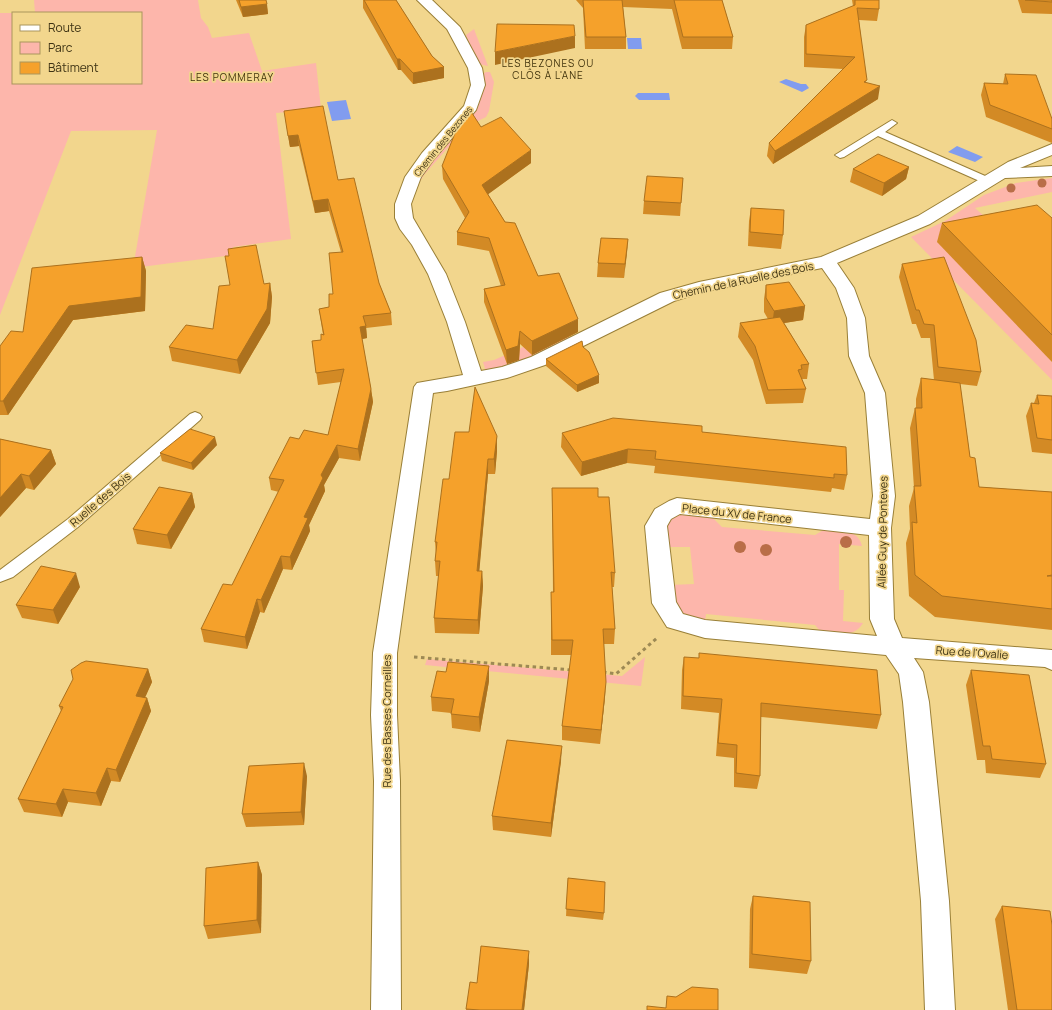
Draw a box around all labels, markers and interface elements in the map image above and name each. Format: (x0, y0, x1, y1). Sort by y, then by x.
legend (12, 12, 142, 84)
text: Route (48, 19, 81, 36)
text: Parc (48, 39, 73, 56)
district label: LES BEZONES OU CLÔS À L'ANE (502, 56, 594, 82)
text: Bâtiment (48, 59, 99, 76)
district label: LES POMMERAY (190, 70, 274, 84)
street label: Chemin des Bezones (411, 103, 476, 179)
street label: Chemin de la Ruelle des Bois (671, 258, 815, 302)
street label: Ruelle des Bois (66, 468, 134, 530)
street label: Allée Guy de Ponteves (874, 476, 890, 588)
street label: Place du XV de France (682, 500, 793, 526)
street label: Rue de l'Ovalie (935, 642, 1009, 662)
street label: Rue des Basses Corneilles (379, 654, 394, 788)

